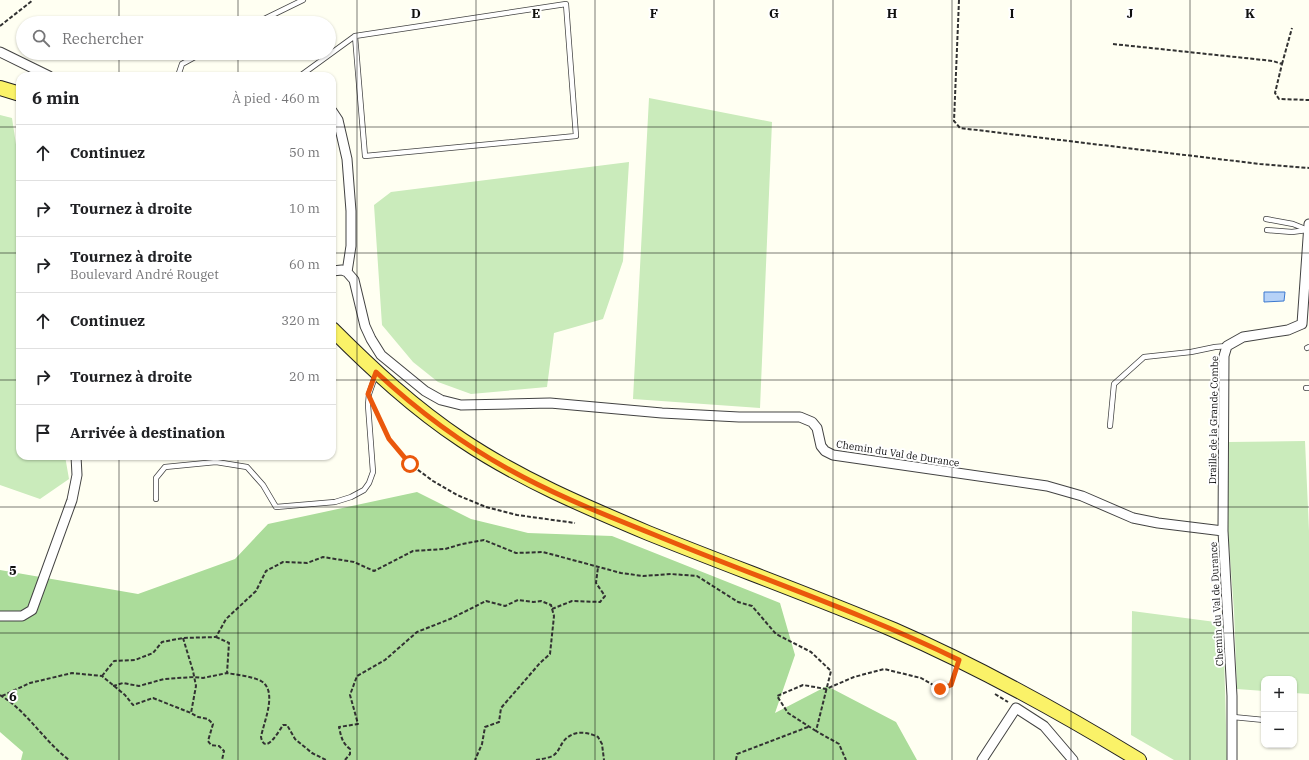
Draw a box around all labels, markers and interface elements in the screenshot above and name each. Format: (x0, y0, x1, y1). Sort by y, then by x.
text: D (411, 5, 421, 22)
text: E (532, 5, 540, 22)
text: F (650, 5, 658, 22)
text: G (769, 5, 779, 22)
text: H (887, 5, 898, 22)
text: I (1010, 5, 1015, 22)
text: J (1127, 5, 1134, 22)
text: K (1245, 5, 1255, 22)
search box (16, 16, 336, 60)
icon: search (30, 27, 52, 49)
text: Rechercher (62, 29, 143, 48)
text: 6 min (32, 87, 80, 109)
text: À pied · 460 m (232, 90, 320, 107)
icon: ahead (32, 142, 54, 164)
text: Continuez (70, 143, 145, 162)
text: 50 m (289, 144, 320, 161)
icon: right (32, 198, 54, 220)
text: Tournez à droite (70, 199, 192, 218)
text: 10 m (289, 200, 320, 217)
text: Tournez à droite (70, 247, 192, 266)
icon: right (32, 254, 54, 276)
text: 60 m (289, 256, 320, 273)
text: Boulevard André Rouget (70, 266, 219, 283)
icon: ahead (32, 310, 54, 332)
text: Continuez (70, 311, 145, 330)
text: 320 m (281, 312, 320, 329)
street label: Draille de la Grande Combe (1206, 356, 1221, 484)
icon: right (32, 366, 54, 388)
text: Tournez à droite (70, 367, 192, 386)
text: 20 m (289, 368, 320, 385)
icon: arrive (32, 422, 54, 444)
text: Arrivée à destination (70, 423, 225, 442)
street label: Chemin du Val de Durance (835, 437, 960, 470)
route start (401, 455, 419, 473)
street label: Chemin du Val de Durance (1207, 541, 1226, 667)
text: 5 (9, 562, 17, 579)
map controls (1261, 676, 1297, 748)
button: + (1261, 676, 1297, 712)
route end (931, 680, 949, 698)
text: 6 (9, 688, 17, 705)
button: − (1261, 712, 1297, 748)

